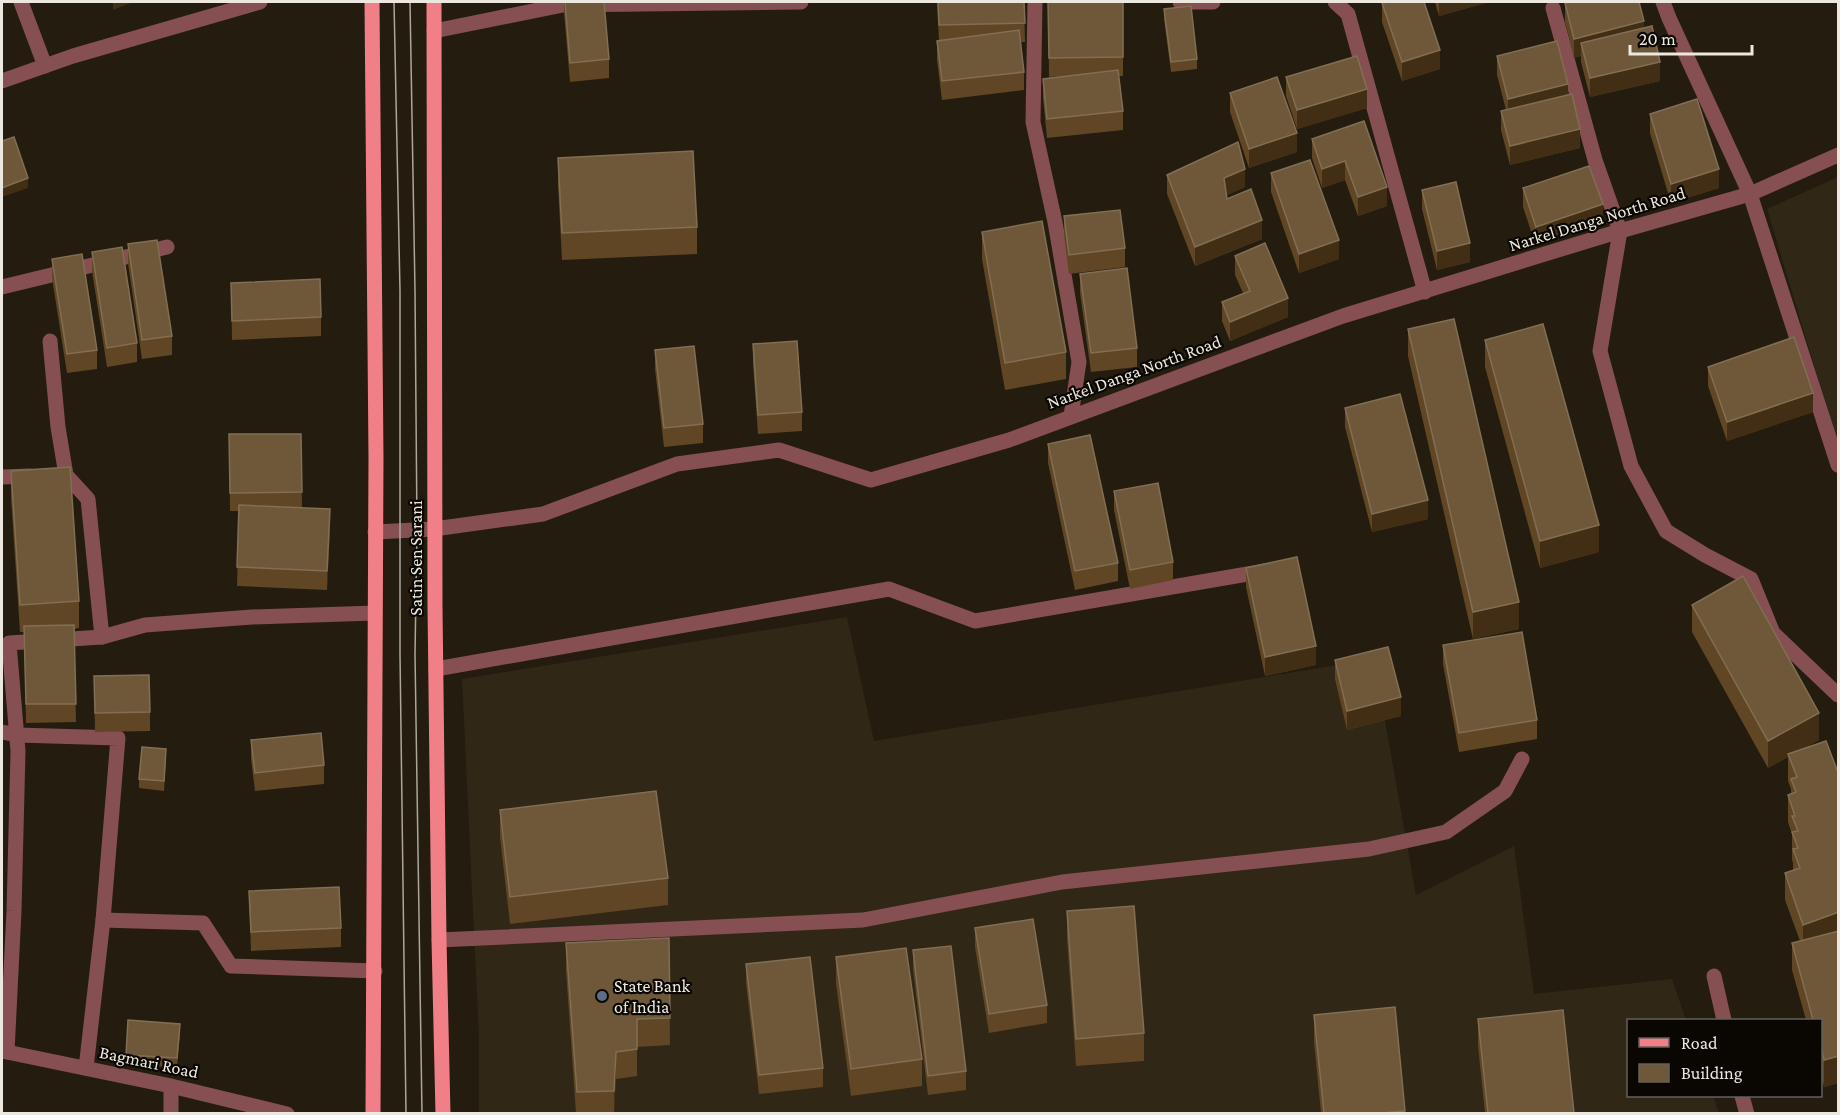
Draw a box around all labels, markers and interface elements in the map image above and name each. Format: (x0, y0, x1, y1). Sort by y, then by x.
scale bar (1630, 18, 1752, 56)
text: 20 m (1639, 29, 1676, 49)
street label: Narkel Danga North Road (1506, 182, 1688, 255)
street label: Narkel Danga North Road (1044, 331, 1224, 413)
street label: Satin Sen Sarani (406, 500, 426, 616)
place label: State Bank of India (614, 976, 691, 1017)
marker: State Bank of India (595, 989, 609, 1003)
legend (1627, 1019, 1822, 1097)
text: Road (1681, 1033, 1718, 1053)
street label: Bagmari Road (98, 1042, 201, 1082)
text: Building (1681, 1063, 1743, 1083)

